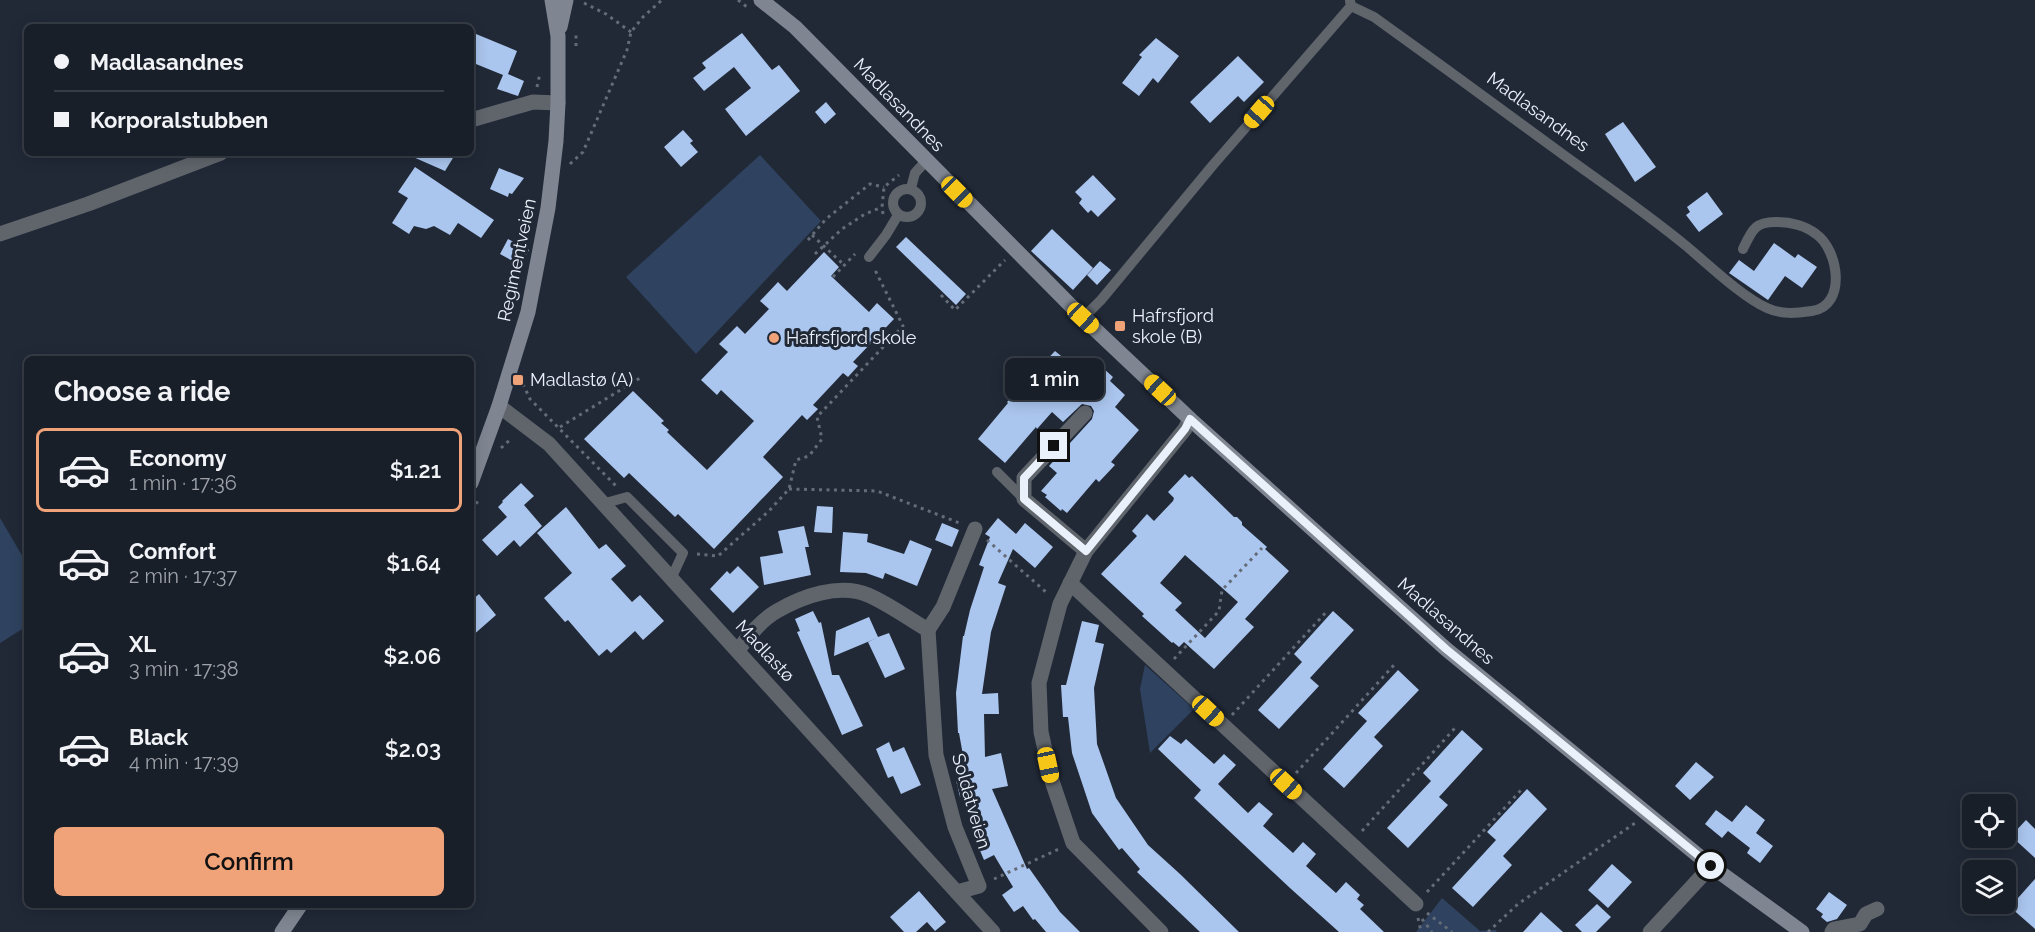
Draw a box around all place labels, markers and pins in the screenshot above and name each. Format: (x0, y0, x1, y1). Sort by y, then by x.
place label: Hafrsfjord skole (B) (1132, 305, 1214, 347)
marker: Hafrsfjord skole (B) (1113, 319, 1127, 333)
place label: Hafrsfjord skole (786, 327, 917, 348)
marker: Hafrsfjord skole (767, 331, 781, 345)
place label: Madlastø (A) (530, 369, 633, 390)
marker: Madlastø (A) (511, 373, 525, 387)

